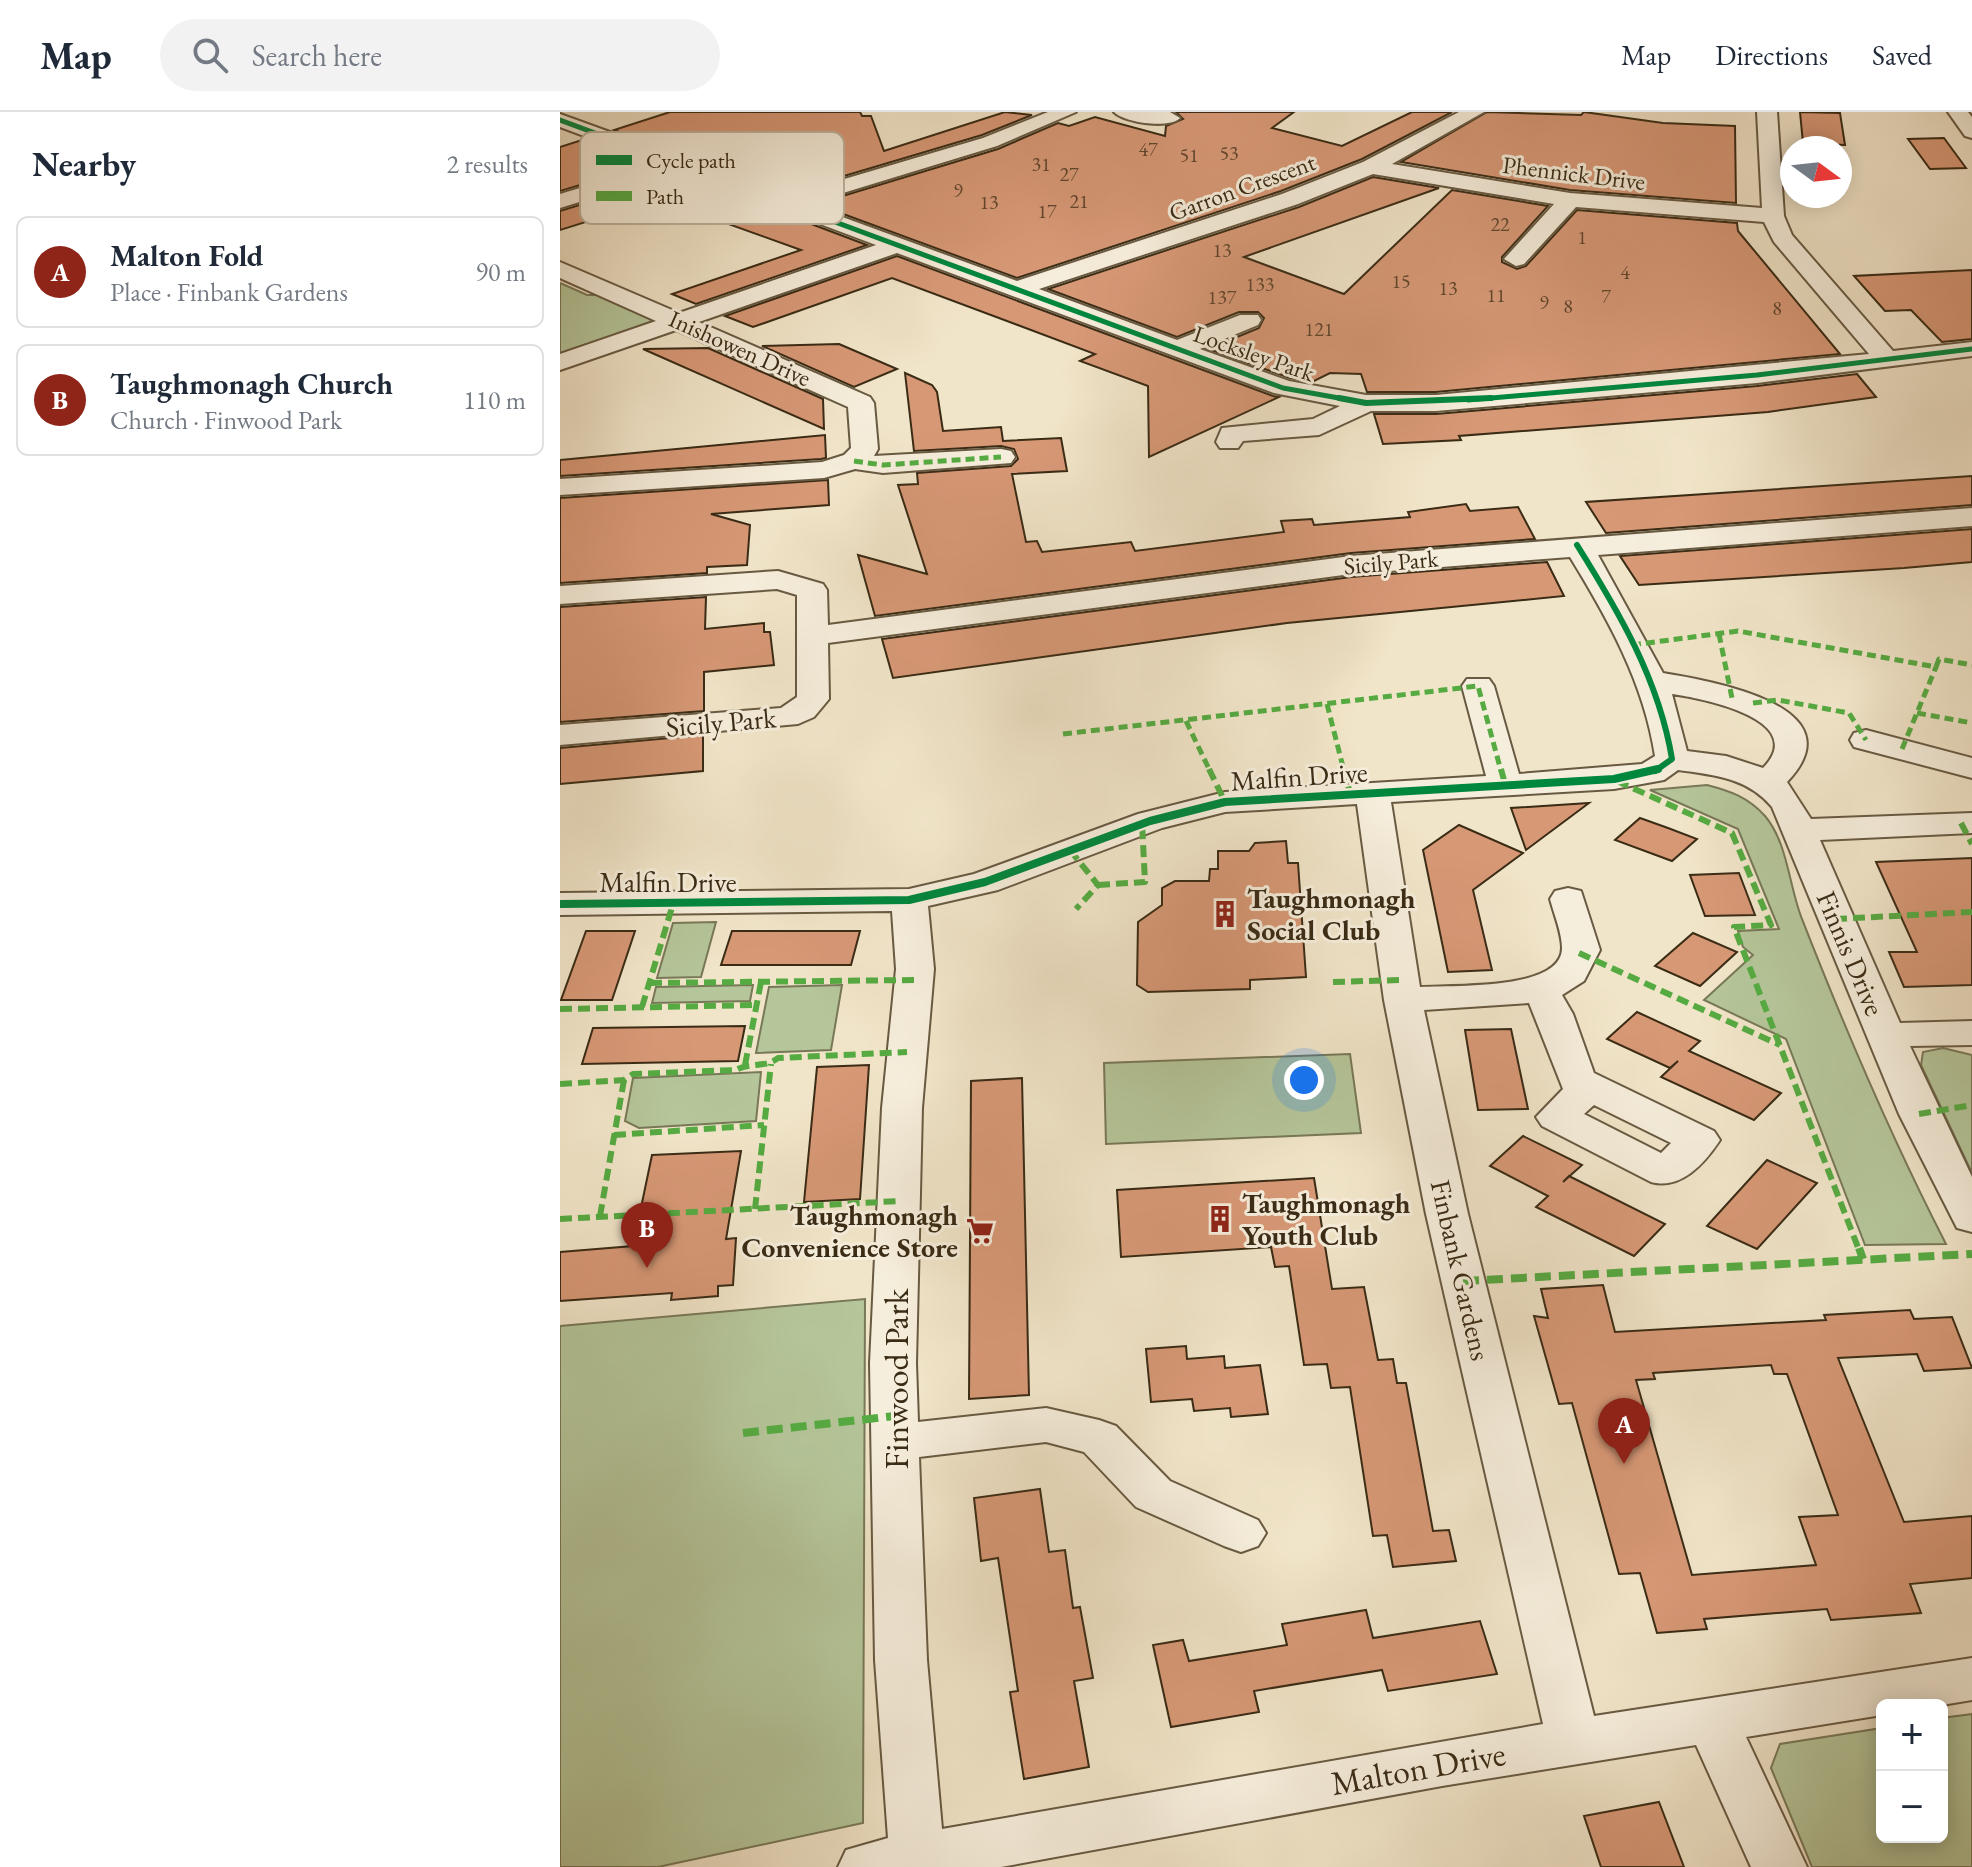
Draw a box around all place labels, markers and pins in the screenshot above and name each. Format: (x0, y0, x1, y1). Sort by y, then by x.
place label: Taughmonagh Social Club (1247, 880, 1416, 948)
building icon: Taughmonagh Social Club (1210, 899, 1240, 929)
place label: Taughmonagh Youth Club (1242, 1185, 1411, 1253)
place label: Taughmonagh Convenience Store (741, 1197, 958, 1265)
pin: B (621, 1202, 673, 1268)
building icon: Taughmonagh Youth Club (1205, 1204, 1235, 1234)
supermarket icon: Taughmonagh Convenience Store (965, 1216, 995, 1246)
pin: A (1598, 1398, 1650, 1464)

